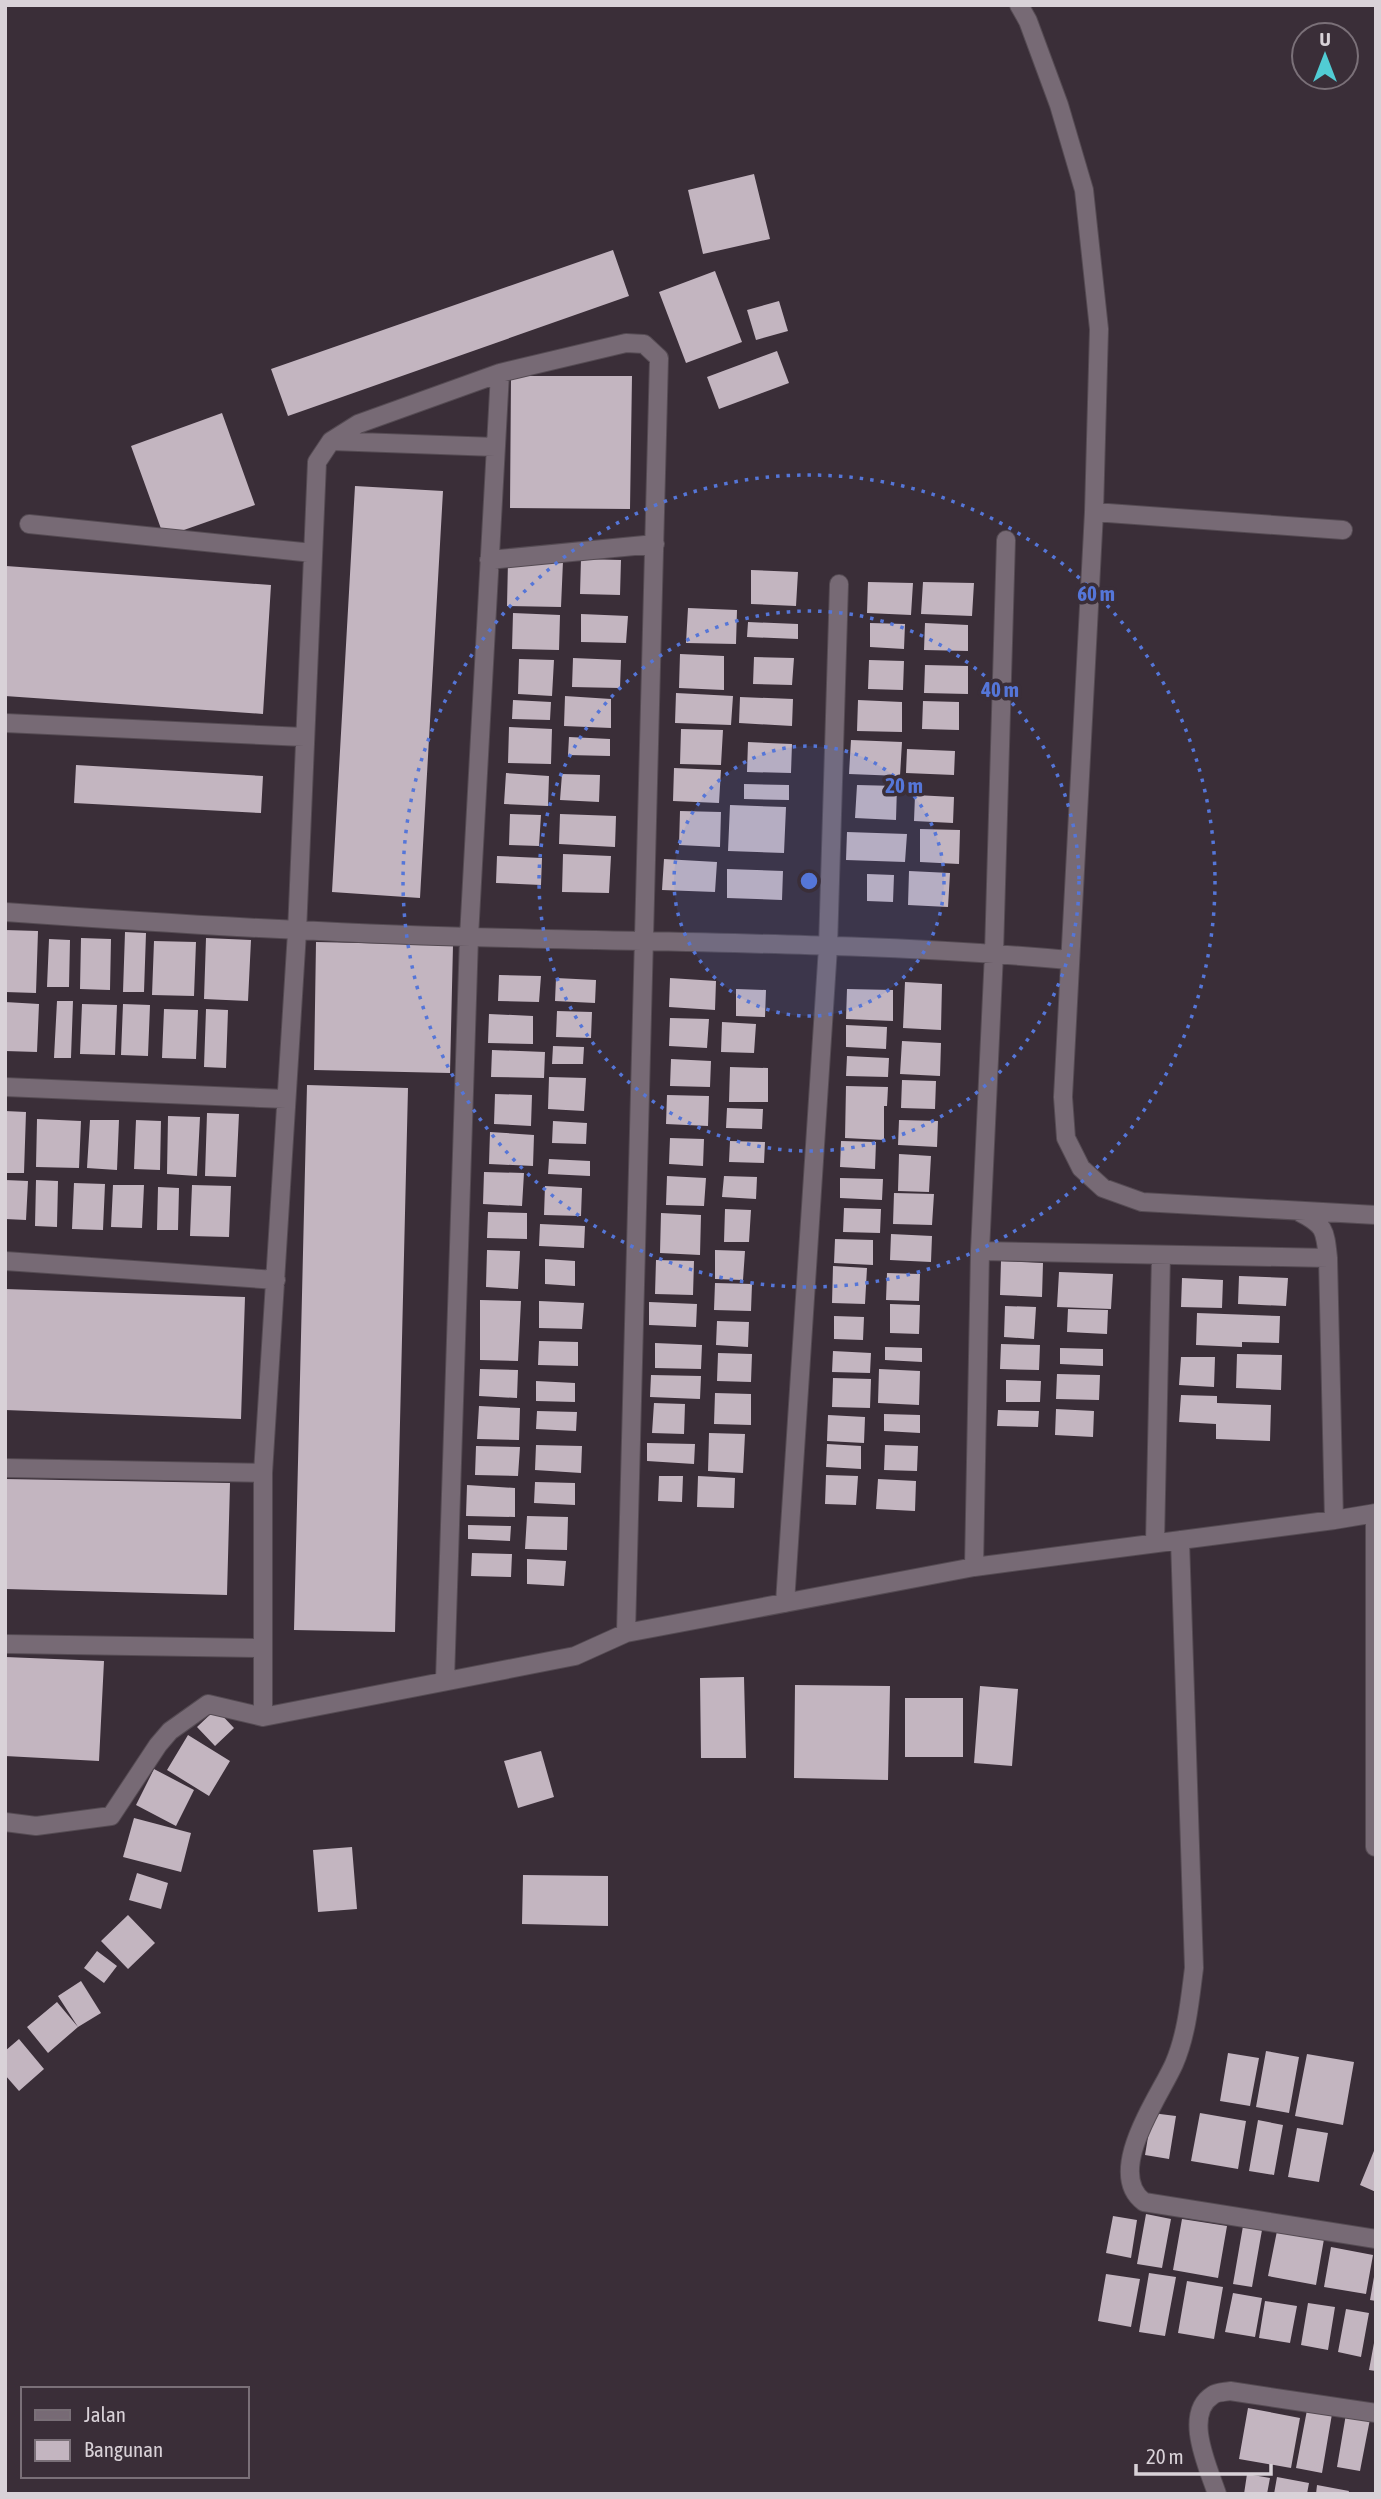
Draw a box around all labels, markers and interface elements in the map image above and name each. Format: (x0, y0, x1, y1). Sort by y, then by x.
north arrow (1290, 21, 1360, 91)
text: U (1319, 28, 1331, 50)
text: 60 m (1077, 581, 1115, 605)
text: 40 m (980, 677, 1019, 701)
text: 20 m (885, 773, 923, 797)
centre of rings (797, 869, 821, 893)
legend (21, 2387, 248, 2478)
text: Jalan (84, 2402, 126, 2426)
scale bar (1136, 2432, 1271, 2476)
text: Bangunan (84, 2437, 163, 2461)
text: 20 m (1146, 2444, 1184, 2468)

